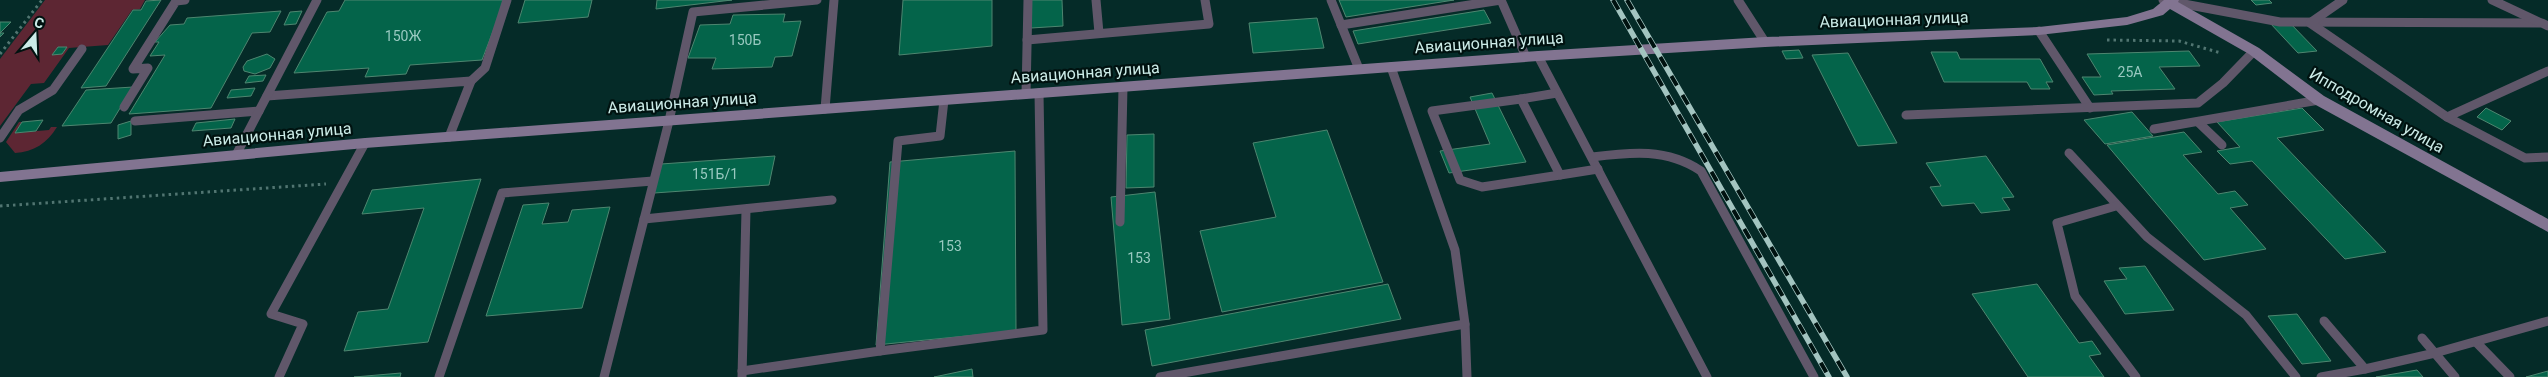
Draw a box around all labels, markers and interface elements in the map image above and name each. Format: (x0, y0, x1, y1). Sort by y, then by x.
street label: Авиационная улица (1819, 7, 1969, 32)
north arrow (10, 10, 60, 60)
text: С (32, 14, 46, 32)
house number: 150Ж (385, 28, 421, 44)
street label: Авиационная улица (1414, 28, 1564, 57)
house number: 150Б (729, 32, 761, 48)
street label: Авиационная улица (1010, 58, 1160, 87)
house number: 25А (2118, 64, 2142, 80)
street label: Ипподромная улица (2306, 64, 2448, 157)
street label: Авиационная улица (607, 88, 757, 117)
street label: Авиационная улица (202, 119, 352, 150)
house number: 151Б/1 (692, 166, 738, 182)
house number: 153 (938, 238, 962, 254)
house number: 153 (1127, 250, 1151, 266)

